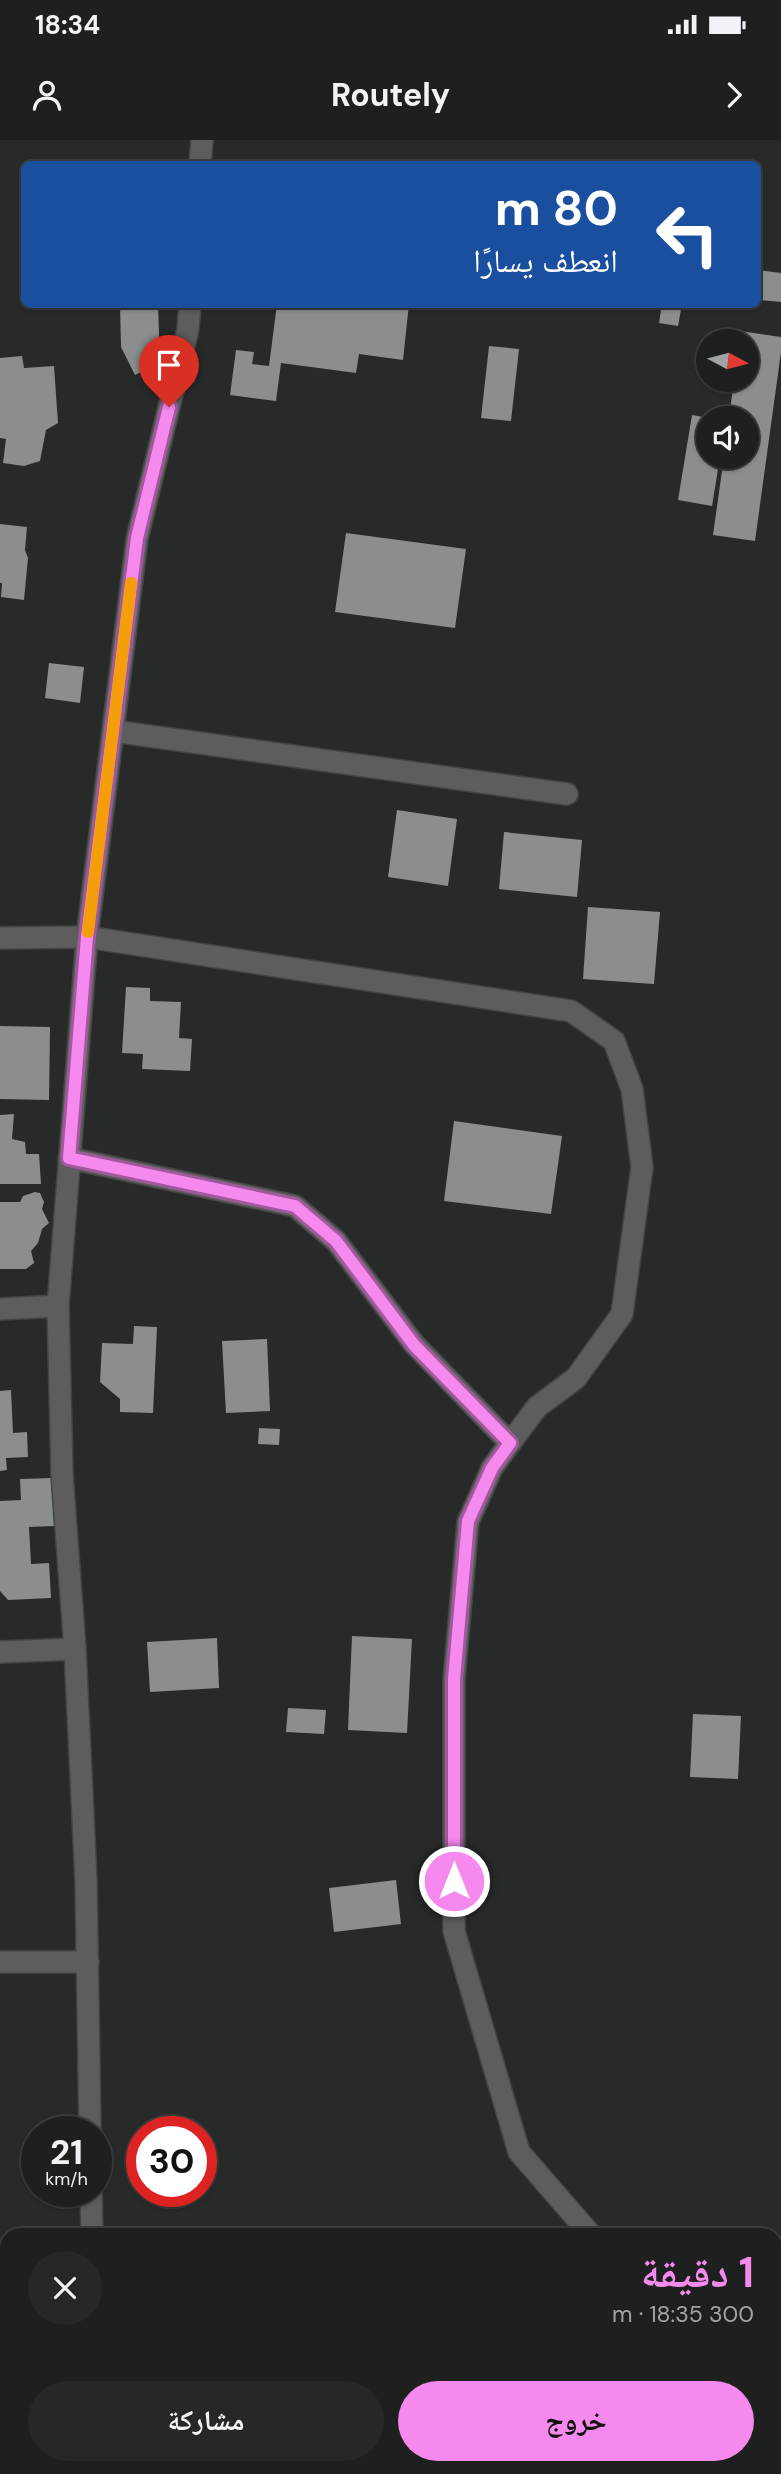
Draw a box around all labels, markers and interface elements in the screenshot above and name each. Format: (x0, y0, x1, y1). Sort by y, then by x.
text: 18:34 (35, 8, 100, 42)
text: Routely (331, 74, 450, 116)
icon: person (28, 76, 66, 114)
icon: forward (715, 76, 753, 114)
text: 80 m (495, 176, 618, 240)
icon: left (642, 189, 733, 280)
text: انعطف يسارًا (473, 240, 618, 282)
north arrow (696, 329, 760, 392)
map controls (696, 329, 759, 469)
pin (139, 335, 199, 407)
icon: arrive (150, 346, 188, 384)
button: sound (696, 406, 759, 469)
position arrow (417, 1844, 491, 1918)
speed limit sign: 30 (126, 2116, 217, 2207)
text: 21 (50, 2129, 83, 2175)
text: km/h (45, 2167, 88, 2191)
text: 1 دقيقة (641, 2245, 754, 2300)
button: close (28, 2251, 102, 2325)
text: 300 m · 18:35 (612, 2299, 754, 2329)
button: مشاركة (28, 2381, 384, 2461)
button: خروج (398, 2381, 754, 2461)

